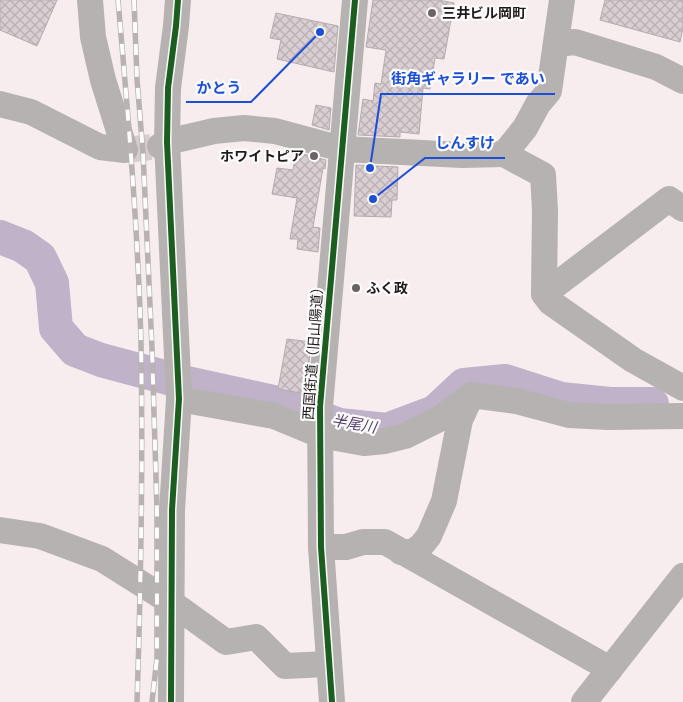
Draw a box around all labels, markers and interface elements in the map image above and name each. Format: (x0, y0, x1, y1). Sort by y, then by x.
place label: 三井ビル岡町 (442, 5, 526, 22)
marker: 三井ビル岡町 (426, 7, 438, 19)
callout: 街角ギャラリー であい (381, 64, 555, 94)
text: 街角ギャラリー であい (391, 70, 545, 88)
callout: かとう (186, 72, 251, 102)
text: かとう (196, 79, 242, 97)
callout: しんすけ (425, 128, 505, 158)
text: しんすけ (435, 134, 495, 152)
place label: ホワイトピア (220, 148, 304, 165)
marker: ホワイトピア (308, 150, 320, 162)
street label: 西国街道（旧山陽道） (300, 280, 327, 420)
place label: ふく政 (366, 280, 408, 297)
marker: ふく政 (350, 282, 362, 294)
water label: 半尾川 (330, 411, 380, 437)

